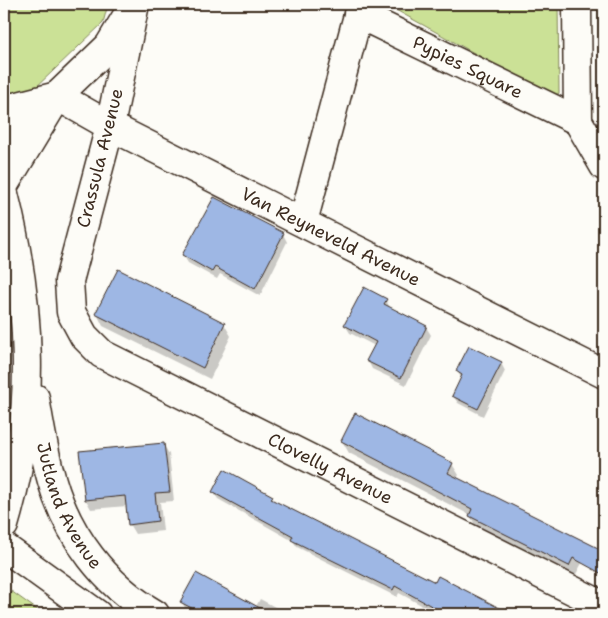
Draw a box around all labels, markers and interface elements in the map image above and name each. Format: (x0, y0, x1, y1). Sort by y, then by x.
street label: Pypies Square (409, 30, 527, 104)
street label: Crassula Avenue (71, 86, 129, 230)
street label: Van Reyneveld Avenue (237, 182, 425, 292)
street label: Clovelly Avenue (264, 427, 397, 510)
street label: Jutland Avenue (31, 440, 107, 574)

